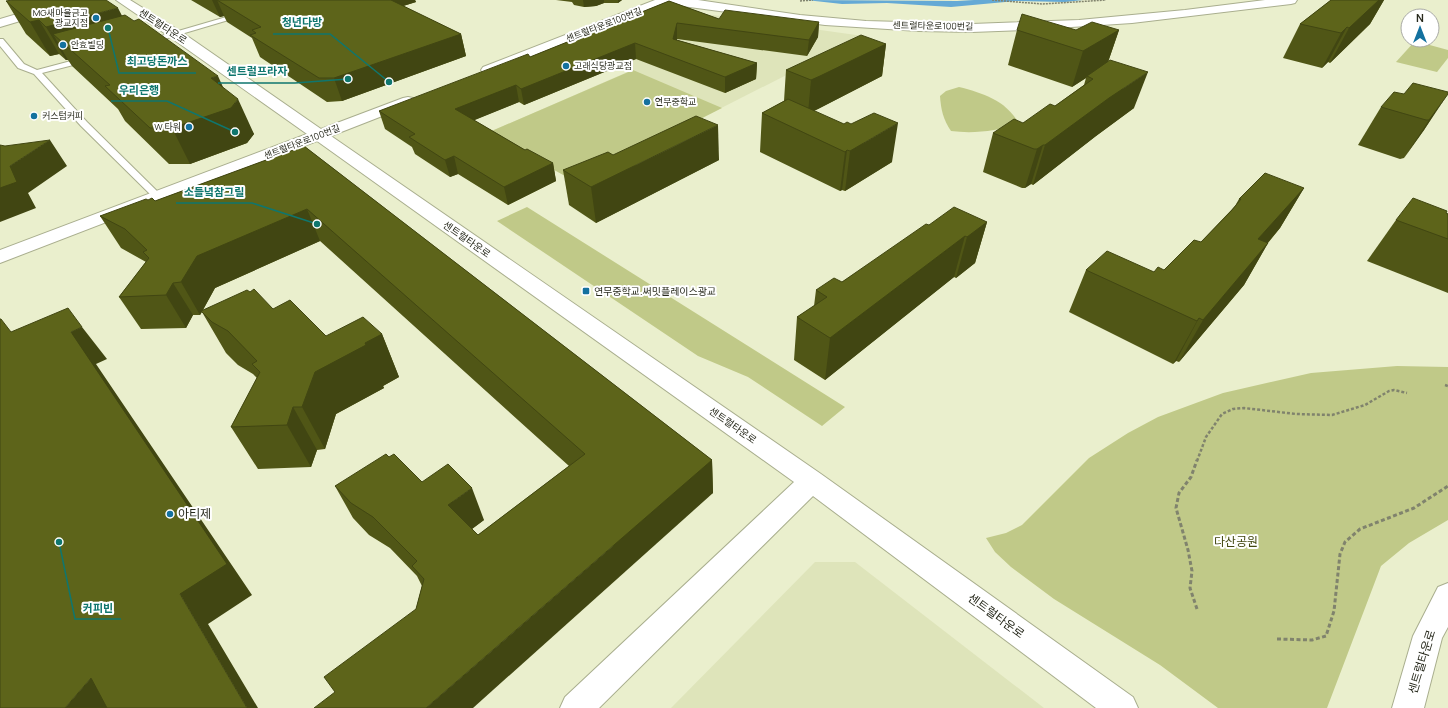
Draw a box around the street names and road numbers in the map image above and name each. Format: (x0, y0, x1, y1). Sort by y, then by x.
street label: 센트럴타운로100번길 (564, 4, 644, 45)
street label: 센트럴타운로 (136, 5, 190, 47)
street label: 센트럴타운로100번길 (893, 18, 973, 33)
street label: 센트럴타운로100번길 (262, 121, 342, 162)
street label: 센트럴타운로 (440, 217, 494, 261)
street label: 센트럴타운로 (706, 403, 760, 447)
street label: 센트럴타운로 (964, 589, 1028, 642)
street label: 센트럴타운로 (1404, 628, 1439, 696)

